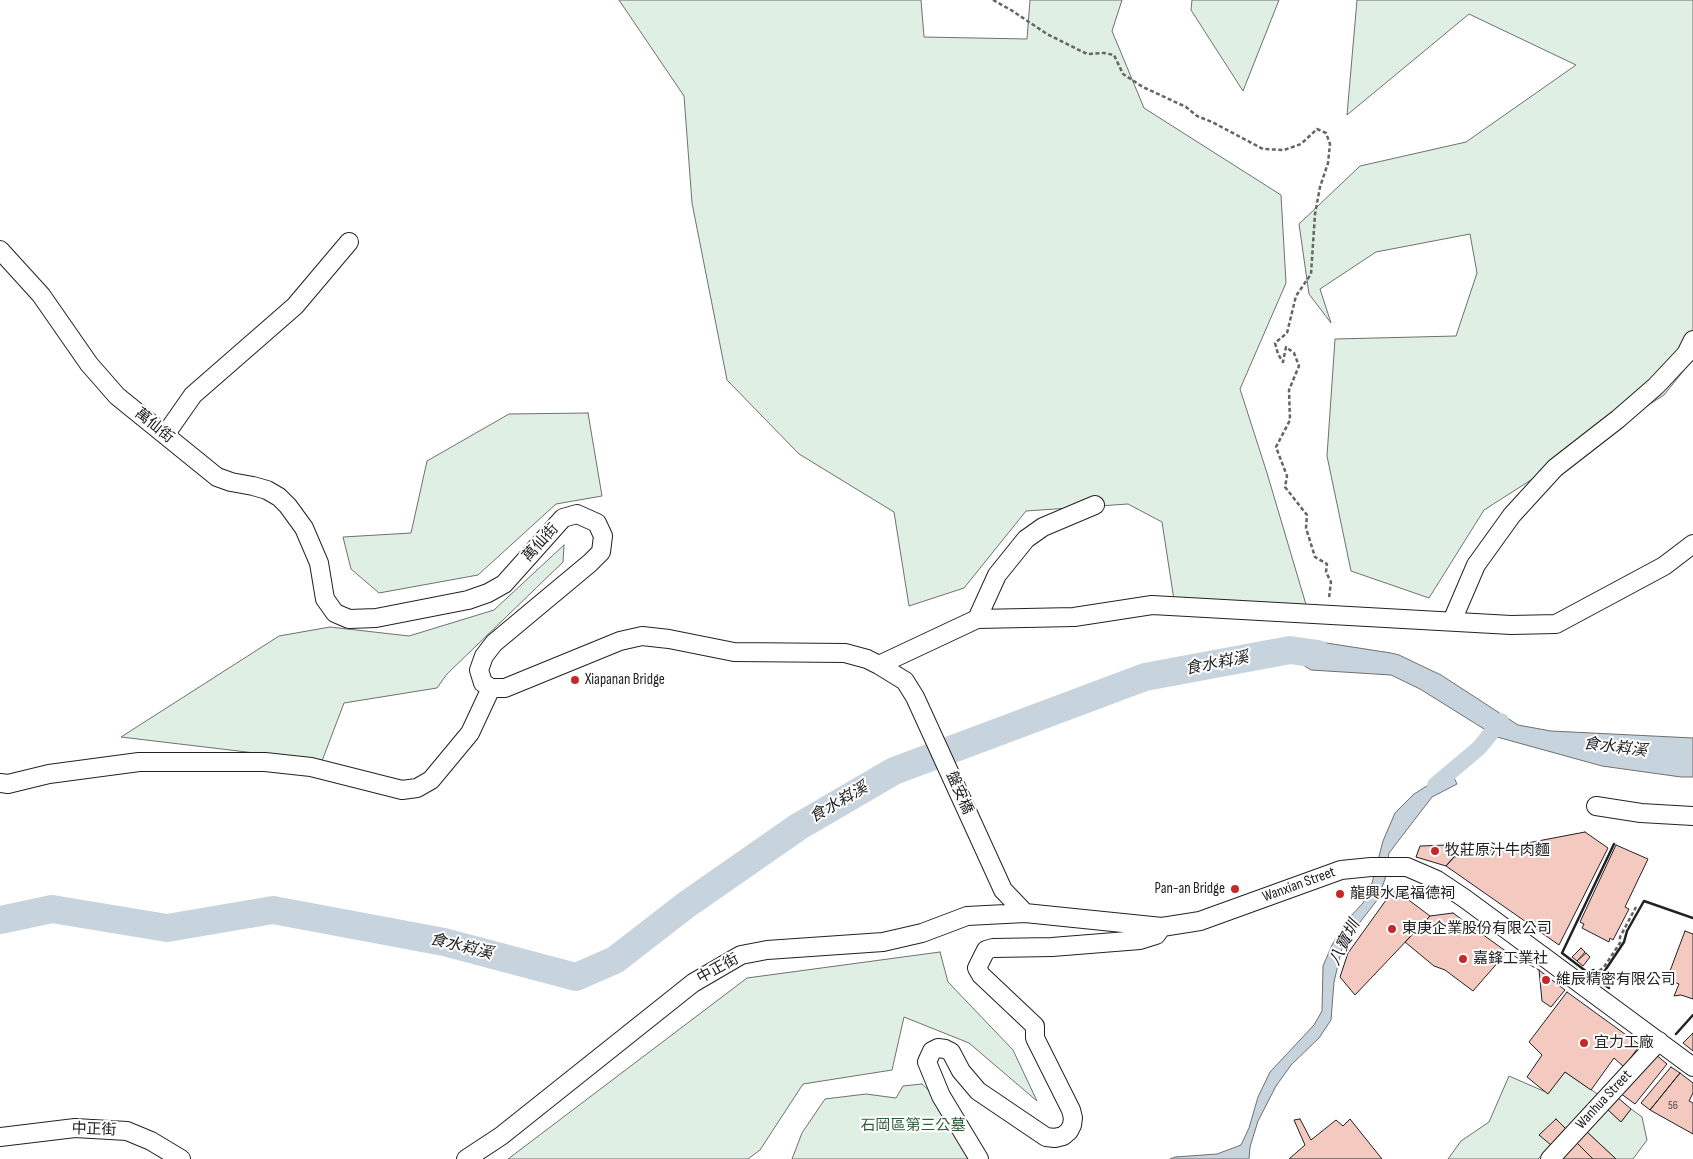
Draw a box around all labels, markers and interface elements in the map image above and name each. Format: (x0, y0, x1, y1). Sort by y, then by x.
street label: 萬仙街 (131, 405, 177, 447)
street label: 萬仙街 (519, 520, 563, 566)
water label: 食水嵙溪 (1184, 648, 1250, 680)
place label: Xiapanan Bridge (585, 671, 665, 689)
marker: Xiapanan Bridge (569, 674, 581, 686)
water label: 食水嵙溪 (1582, 735, 1648, 761)
street label: 盤安橋 (942, 769, 976, 817)
water label: 食水嵙溪 (806, 779, 872, 827)
place label: 牧莊原汁牛肉麵 (1445, 842, 1550, 860)
marker: 牧莊原汁牛肉麵 (1429, 845, 1441, 857)
street label: Wanxian Street (1260, 864, 1338, 906)
place label: Pan-an Bridge (1155, 880, 1225, 898)
marker: Pan-an Bridge (1229, 883, 1241, 895)
place label: 龍興水尾福德祠 (1350, 885, 1455, 903)
marker: 龍興水尾福德祠 (1334, 888, 1346, 900)
water label: 八寶圳 (1326, 917, 1364, 969)
place label: 東庚企業股份有限公司 (1402, 920, 1552, 938)
marker: 東庚企業股份有限公司 (1386, 923, 1398, 935)
water label: 食水嵙溪 (428, 930, 494, 964)
street label: 中正街 (694, 950, 742, 988)
place label: 嘉鋒工業社 (1473, 950, 1548, 968)
marker: 嘉鋒工業社 (1457, 953, 1469, 965)
place label: 維辰精密有限公司 (1556, 971, 1676, 989)
marker: 維辰精密有限公司 (1540, 974, 1552, 986)
place label: 宜力工廠 (1594, 1034, 1654, 1052)
marker: 宜力工廠 (1578, 1037, 1590, 1049)
street label: Wanhua Street (1572, 1067, 1636, 1133)
house number: 56 (1668, 1099, 1678, 1113)
park label: 石岡區第三公墓 (861, 1117, 965, 1135)
street label: 中正街 (71, 1120, 117, 1140)

